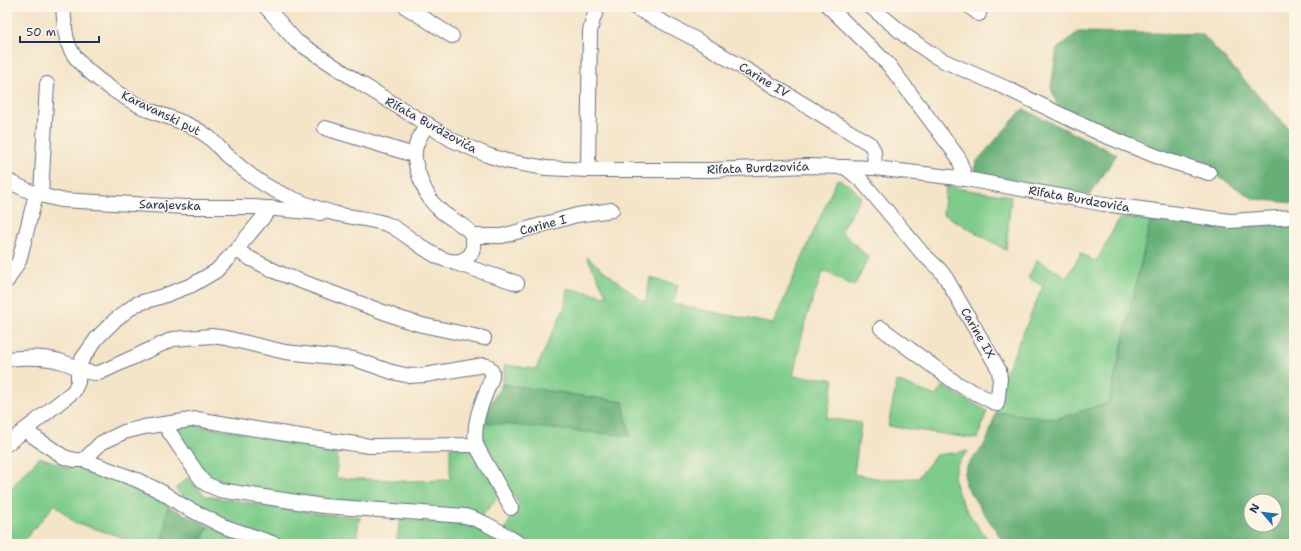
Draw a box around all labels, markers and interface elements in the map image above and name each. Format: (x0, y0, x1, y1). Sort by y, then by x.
scale bar (20, 18, 99, 44)
text: 50 m (26, 24, 56, 40)
street label: Carine IV (736, 59, 792, 101)
street label: Karavanski put (119, 87, 203, 139)
street label: Rifata Burdzovića (382, 93, 480, 157)
street label: Rifata Burdzovića (707, 158, 810, 178)
street label: Rifata Burdzovića (1027, 182, 1131, 216)
street label: Sarajevska (139, 196, 202, 214)
street label: Carine I (518, 211, 569, 239)
street label: Carine IX (957, 305, 999, 361)
north arrow (1243, 493, 1283, 533)
text: N (1246, 501, 1263, 516)

